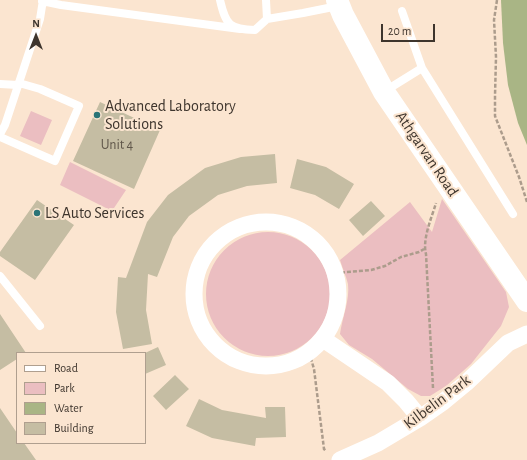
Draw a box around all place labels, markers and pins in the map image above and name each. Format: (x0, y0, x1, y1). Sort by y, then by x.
place label: Advanced Laboratory Solutions (105, 96, 236, 134)
marker: Advanced Laboratory Solutions (92, 110, 102, 120)
place label: LS Auto Services (45, 203, 144, 223)
marker: LS Auto Services (32, 208, 42, 218)

